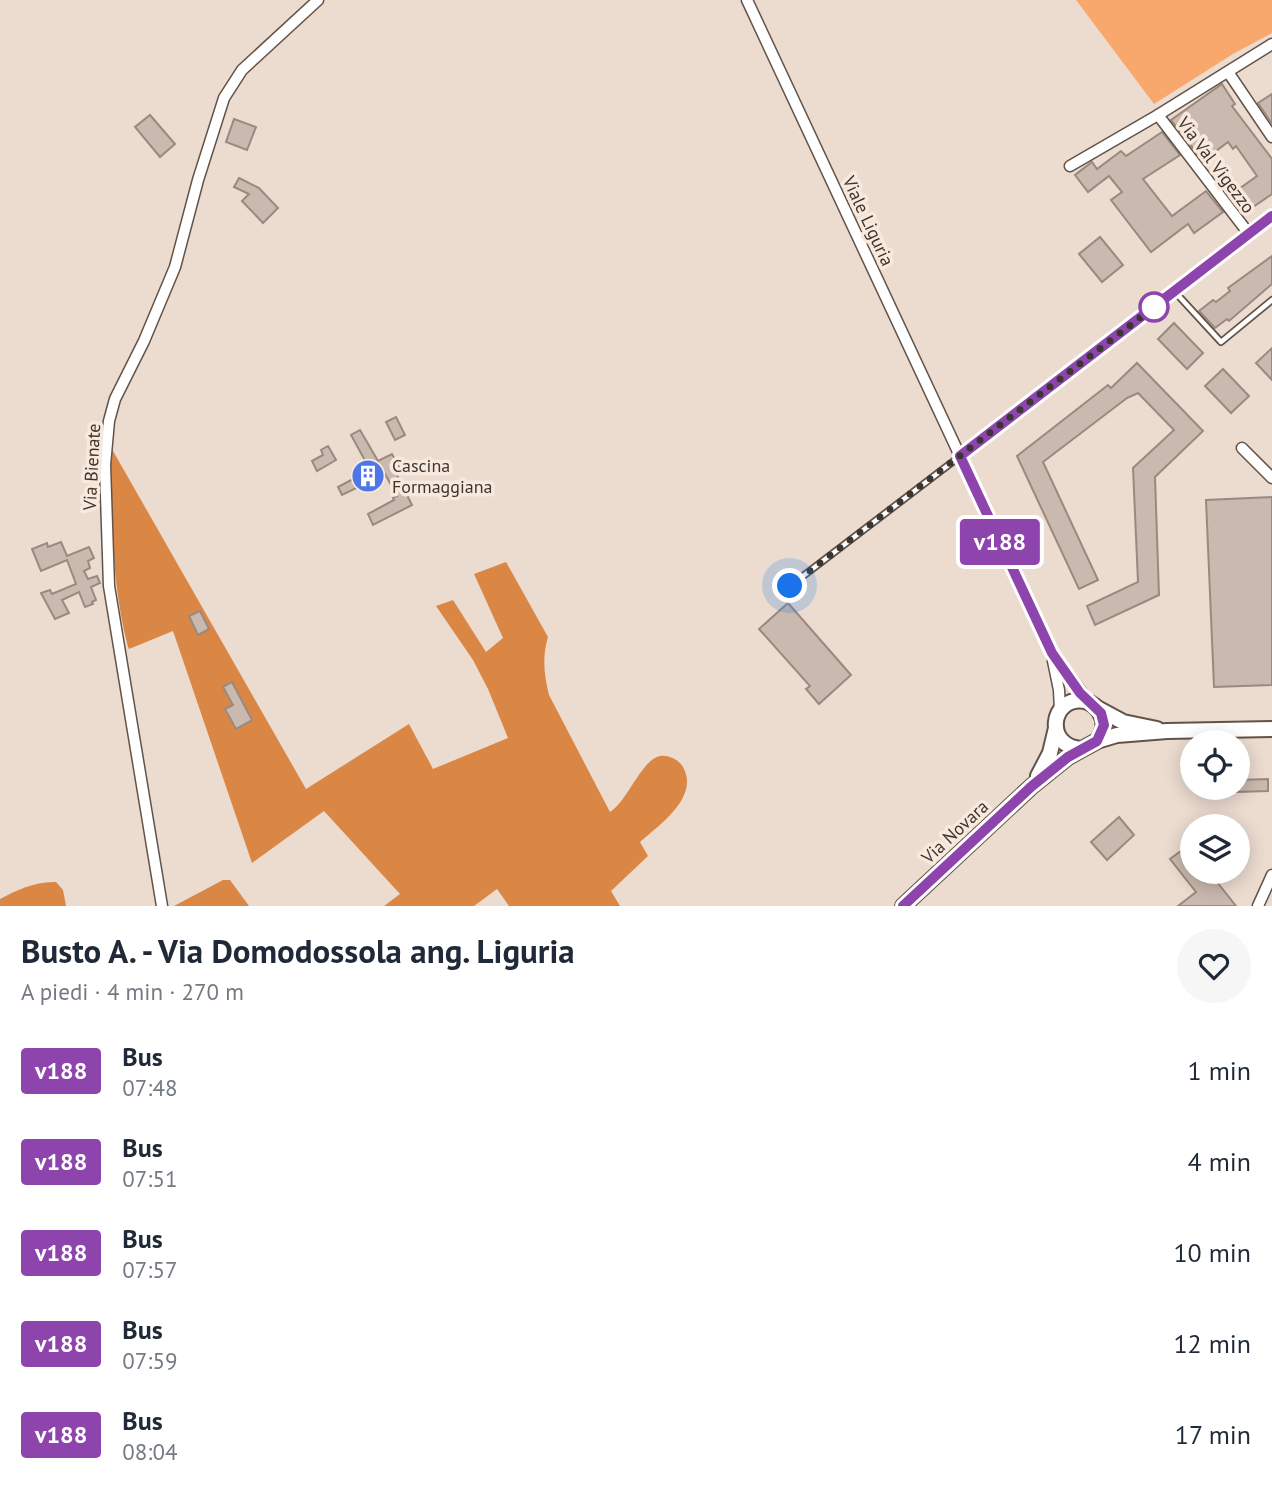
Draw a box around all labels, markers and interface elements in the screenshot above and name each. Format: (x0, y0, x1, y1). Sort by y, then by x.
street label: Via Val Vigezzo (1172, 111, 1260, 218)
street label: Viale Liguria (837, 171, 899, 269)
unlabelled marker (1139, 292, 1169, 322)
street label: Via Bienate (78, 423, 105, 512)
place label: Cascina Formaggiana (392, 454, 492, 498)
building icon: Cascina Formaggiana (349, 457, 387, 495)
line badge: v188 (951, 519, 1049, 565)
text: v188 (974, 526, 1026, 557)
your location (772, 568, 807, 603)
map controls (1180, 730, 1250, 884)
button: locate (1180, 730, 1250, 800)
street label: Via Novara (916, 795, 993, 869)
button: layers (1180, 814, 1250, 884)
text: Busto A. - Via Domodossola ang. Liguria (21, 929, 575, 972)
button: heart (1177, 929, 1251, 1003)
text: A piedi · 4 min · 270 m (21, 977, 244, 1006)
text: Bus (122, 1040, 163, 1073)
text: 1 min (1188, 1054, 1251, 1087)
text: v188 (35, 1055, 87, 1086)
text: 07:48 (122, 1073, 177, 1102)
text: Bus (122, 1131, 163, 1164)
text: 4 min (1188, 1145, 1251, 1178)
text: v188 (35, 1146, 87, 1177)
text: 07:51 (122, 1164, 177, 1193)
text: Bus (122, 1222, 163, 1255)
text: 10 min (1173, 1236, 1251, 1269)
text: v188 (35, 1237, 87, 1268)
text: 07:57 (122, 1255, 177, 1284)
text: Bus (122, 1313, 163, 1346)
text: 12 min (1173, 1327, 1251, 1360)
text: v188 (35, 1328, 87, 1359)
text: 07:59 (122, 1346, 177, 1375)
text: Bus (122, 1404, 163, 1437)
text: 17 min (1175, 1418, 1251, 1451)
text: v188 (35, 1419, 87, 1450)
text: 08:04 (122, 1437, 177, 1466)

